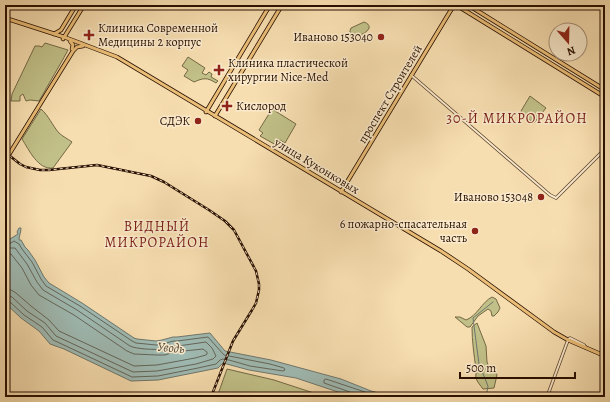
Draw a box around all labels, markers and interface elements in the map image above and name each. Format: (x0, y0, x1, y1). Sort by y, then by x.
place label: Клиника Современной Медицины 2 корпус (98, 20, 218, 50)
north arrow (548, 22, 588, 62)
marker: Клиника Современной Медицины 2 корпус (83, 29, 95, 41)
place label: Иваново 153040 (293, 29, 373, 45)
marker: Иваново 153040 (376, 32, 386, 42)
street label: проспект Строителей (354, 42, 426, 146)
text: N (565, 43, 578, 59)
place label: Клиника пластической хирургии Nice-Med (228, 55, 348, 85)
marker: Клиника пластической хирургии Nice-Med (213, 64, 225, 76)
place label: Кислород (236, 98, 286, 114)
marker: Кислород (221, 100, 233, 112)
district label: 30-Й МИКРОРАЙОН (446, 109, 588, 128)
place label: СДЭК (160, 113, 190, 129)
marker: СДЭК (193, 116, 203, 126)
street label: улица Куконковых (271, 134, 363, 198)
place label: Иваново 153048 (454, 189, 533, 205)
marker: Иваново 153048 (536, 192, 546, 202)
place label: 6 пожарно-спасательная часть (340, 216, 468, 246)
district label: ВИДНЫЙ МИКРОРАЙОН (104, 217, 210, 252)
marker: 6 пожарно-спасательная часть (470, 226, 480, 236)
water label: Уводь (157, 338, 186, 357)
scale bar (460, 354, 575, 380)
text: 500 m (466, 360, 496, 376)

